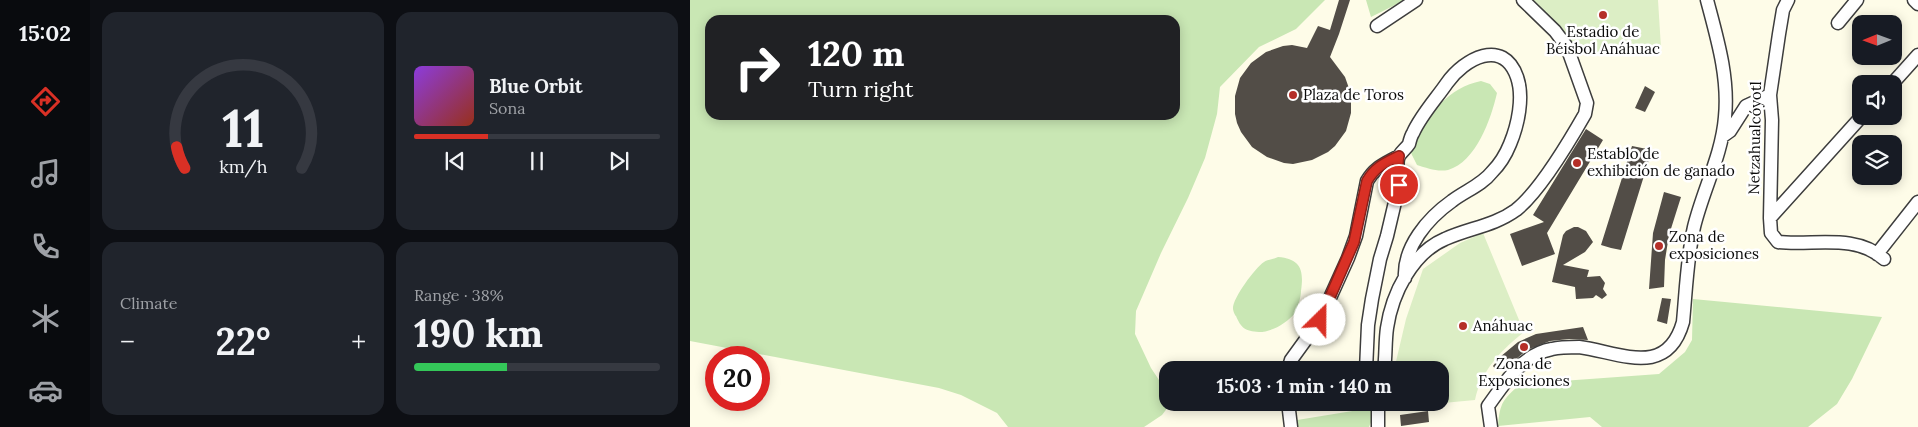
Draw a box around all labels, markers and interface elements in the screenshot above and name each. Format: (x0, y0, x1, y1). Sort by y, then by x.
marker: Estadio de Béisbol Anáhuac (1597, 9, 1609, 21)
north arrow (1852, 15, 1902, 65)
map controls (1852, 15, 1902, 185)
text: 15:02 (19, 19, 71, 47)
place label: Estadio de Béisbol Anáhuac (1546, 22, 1660, 58)
text: 120 m (808, 31, 905, 76)
icon: right (725, 35, 790, 100)
text: Blue Orbit (489, 74, 583, 98)
text: Turn right (808, 75, 913, 103)
button: sound (1852, 75, 1902, 125)
street label: Netzahualcóyotl (1744, 81, 1765, 195)
icon: directions (28, 84, 63, 119)
place label: Plaza de Toros (1303, 85, 1404, 104)
marker: Plaza de Toros (1287, 89, 1299, 101)
text: 11 (222, 95, 264, 161)
text: Sona (489, 98, 525, 118)
button: layers (1852, 135, 1902, 185)
place label: Establo de exhibición de ganado (1587, 144, 1735, 180)
icon: previous (441, 147, 469, 175)
icon: pause (523, 147, 551, 175)
icon: next (605, 147, 633, 175)
text: km/h (219, 155, 267, 178)
icon: music (28, 156, 63, 191)
marker: Establo de exhibición de ganado (1571, 157, 1583, 169)
pin (1378, 164, 1420, 206)
icon: arrive (1385, 171, 1413, 199)
place label: Zona de exposiciones (1669, 227, 1759, 263)
icon: phone (28, 229, 63, 264)
marker: Zona de exposiciones (1653, 240, 1665, 252)
text: Range · 38% (414, 285, 504, 305)
text: Climate (120, 293, 177, 313)
position arrow (1293, 293, 1345, 345)
icon: climate (28, 301, 63, 336)
text: 190 km (414, 309, 543, 357)
place label: Anáhuac (1472, 316, 1533, 335)
text: 22° (215, 317, 271, 365)
marker: Anáhuac (1457, 320, 1469, 332)
text: − (120, 324, 135, 360)
text: + (351, 324, 366, 360)
marker: Zona de Exposiciones (1518, 341, 1530, 353)
speed limit sign: 20 (705, 346, 770, 411)
place label: Zona de Exposiciones (1478, 354, 1570, 390)
icon: car (28, 373, 63, 408)
text: 15:03 · 1 min · 140 m (1216, 374, 1392, 398)

